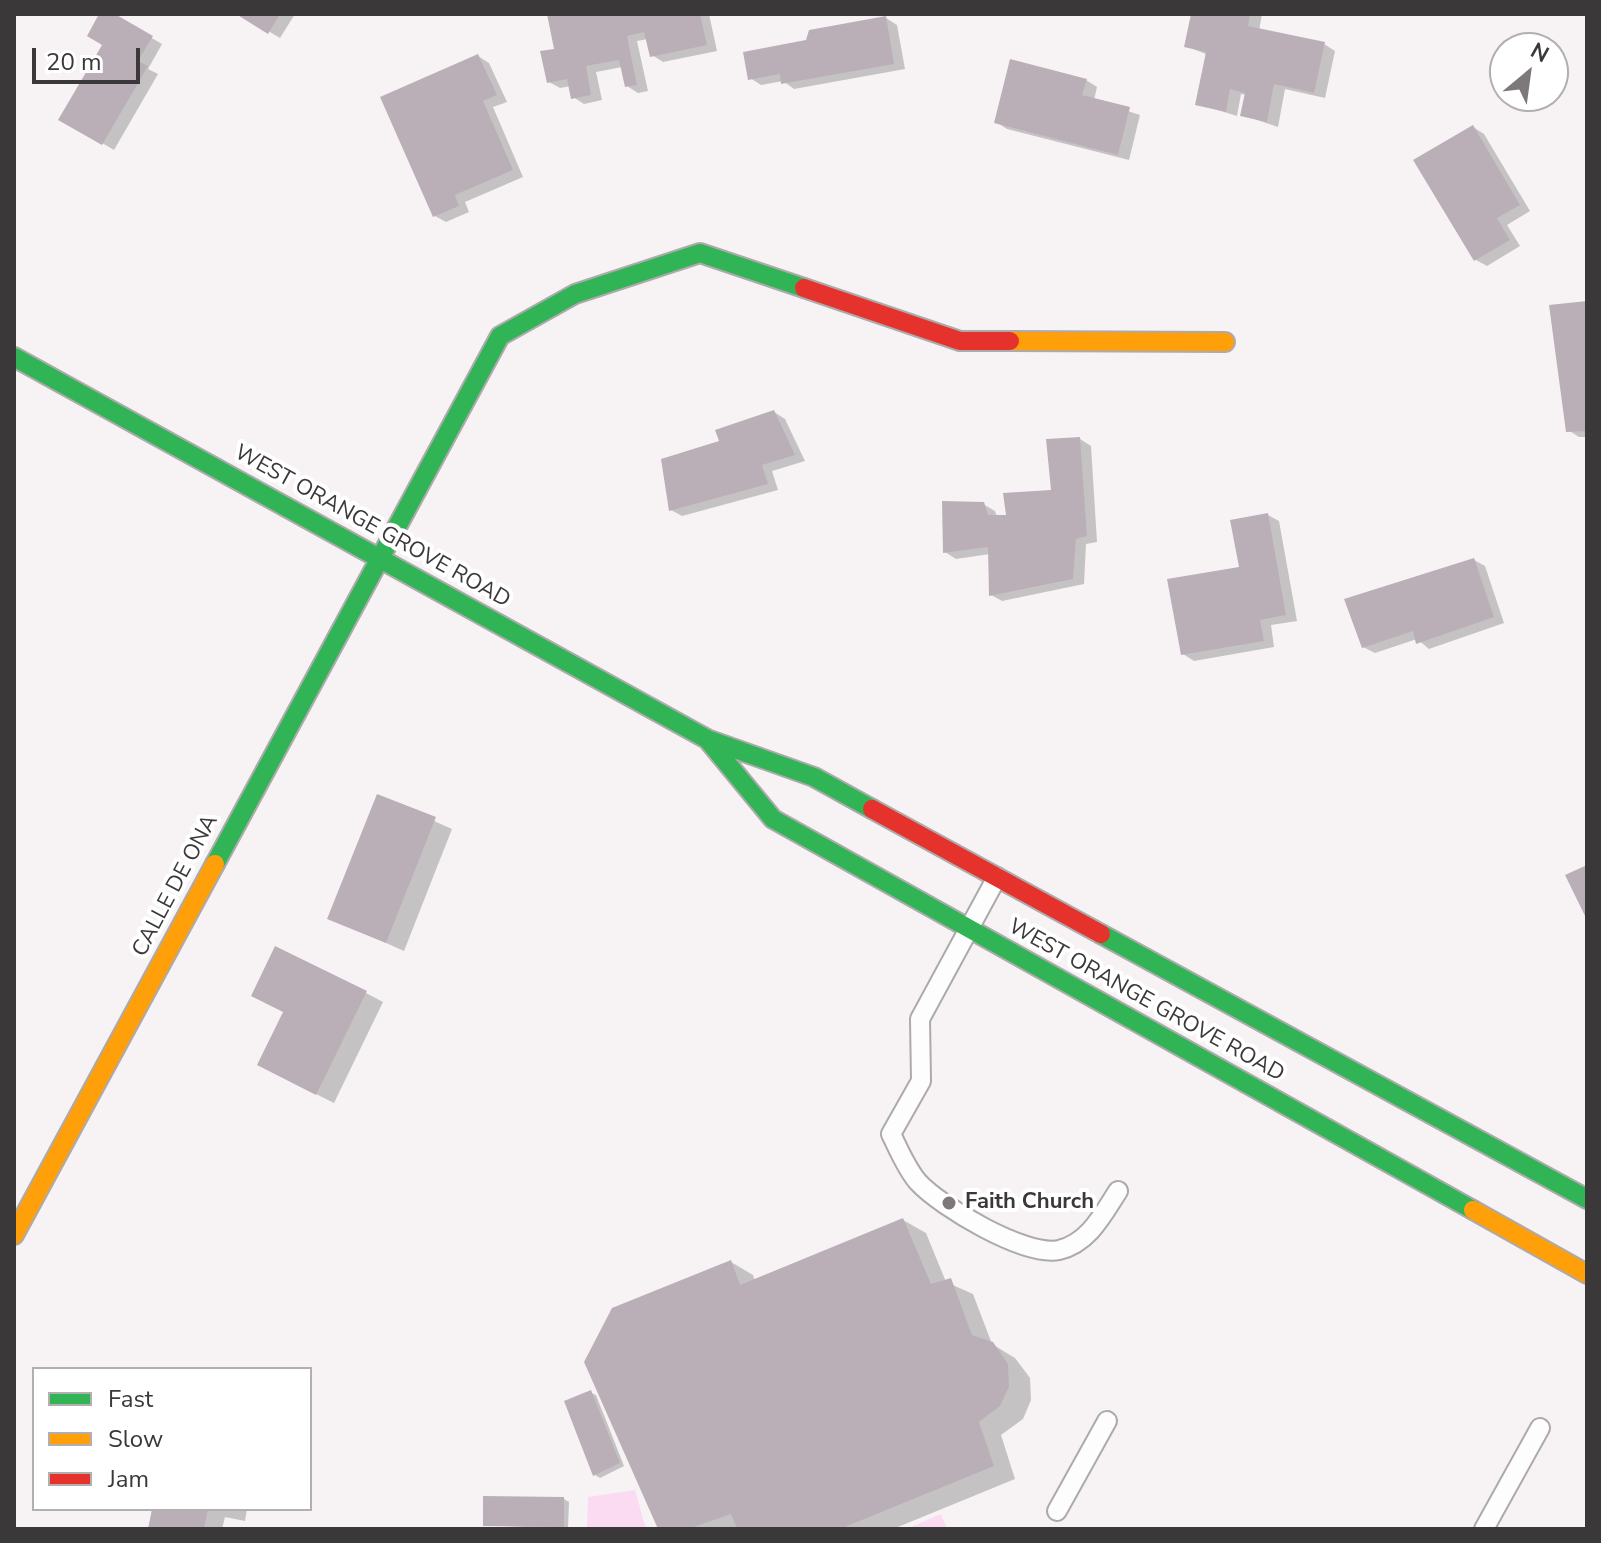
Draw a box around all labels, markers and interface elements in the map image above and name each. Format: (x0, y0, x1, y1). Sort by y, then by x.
scale bar (36, 32, 144, 82)
north arrow (1489, 32, 1569, 112)
text: N (1525, 36, 1554, 70)
text: 20 m (46, 46, 102, 78)
street label: WEST ORANGE GROVE ROAD (229, 440, 515, 614)
street label: CALLE DE ONA (128, 811, 224, 961)
street label: WEST ORANGE GROVE ROAD (1003, 914, 1289, 1088)
place label: Faith Church (965, 1190, 1094, 1216)
marker: Faith Church (940, 1194, 958, 1212)
legend (32, 1367, 312, 1511)
text: Fast (108, 1383, 153, 1415)
text: Slow (108, 1423, 163, 1455)
text: Jam (108, 1463, 149, 1495)

